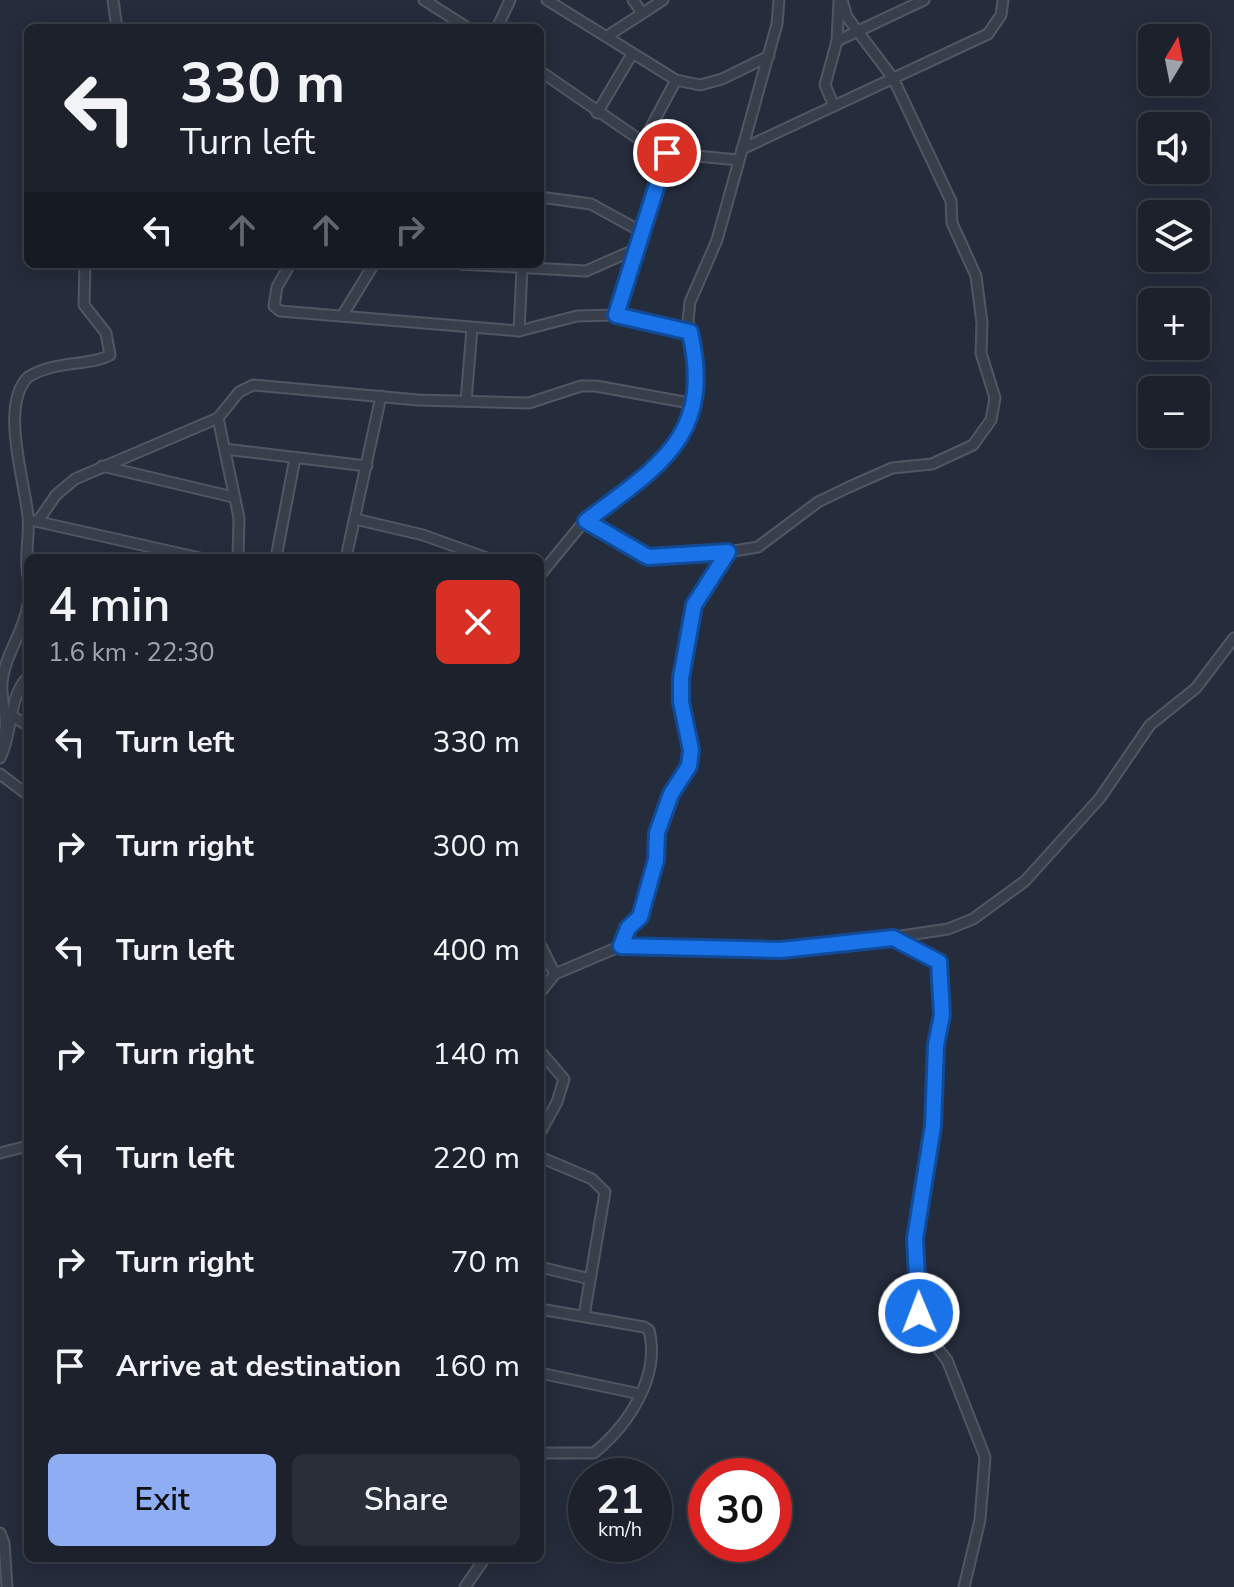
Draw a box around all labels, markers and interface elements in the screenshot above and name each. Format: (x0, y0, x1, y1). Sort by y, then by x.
north arrow (1138, 24, 1210, 96)
map controls (1138, 24, 1210, 448)
text: 330 m (180, 45, 345, 122)
icon: left (48, 56, 152, 160)
button: sound (1138, 112, 1210, 184)
text: Turn left (180, 118, 315, 167)
pin (633, 119, 701, 187)
icon: arrive (645, 131, 689, 175)
button: layers (1138, 200, 1210, 272)
icon: left (136, 208, 180, 252)
icon: ahead (220, 208, 264, 252)
icon: ahead (304, 208, 348, 252)
icon: right (388, 208, 432, 252)
button: + (1138, 288, 1210, 360)
button: − (1138, 376, 1210, 448)
text: 4 min (48, 572, 170, 638)
button: close (436, 580, 520, 664)
text: 1.6 km · 22:30 (48, 635, 215, 670)
icon: left (48, 720, 92, 764)
text: Turn left (116, 722, 234, 763)
text: 330 m (433, 722, 520, 763)
icon: right (48, 824, 92, 868)
text: Turn right (116, 826, 254, 867)
text: 300 m (433, 826, 520, 867)
icon: left (48, 928, 92, 972)
text: Turn left (116, 930, 234, 971)
text: 400 m (433, 930, 520, 971)
icon: right (48, 1032, 92, 1076)
text: Turn right (116, 1034, 254, 1075)
text: 140 m (433, 1034, 520, 1075)
icon: left (48, 1136, 92, 1180)
text: Turn left (116, 1138, 234, 1179)
text: 220 m (433, 1138, 520, 1179)
icon: right (48, 1240, 92, 1284)
text: Turn right (116, 1242, 254, 1283)
text: 70 m (451, 1242, 520, 1283)
position arrow (877, 1271, 961, 1355)
icon: arrive (48, 1344, 92, 1388)
text: Arrive at destination (116, 1346, 401, 1387)
text: 160 m (433, 1346, 520, 1387)
button: Exit (48, 1454, 276, 1546)
button: Share (292, 1454, 520, 1546)
speed limit sign: 30 (688, 1458, 792, 1562)
text: 21 (596, 1473, 644, 1527)
text: km/h (598, 1516, 642, 1543)

